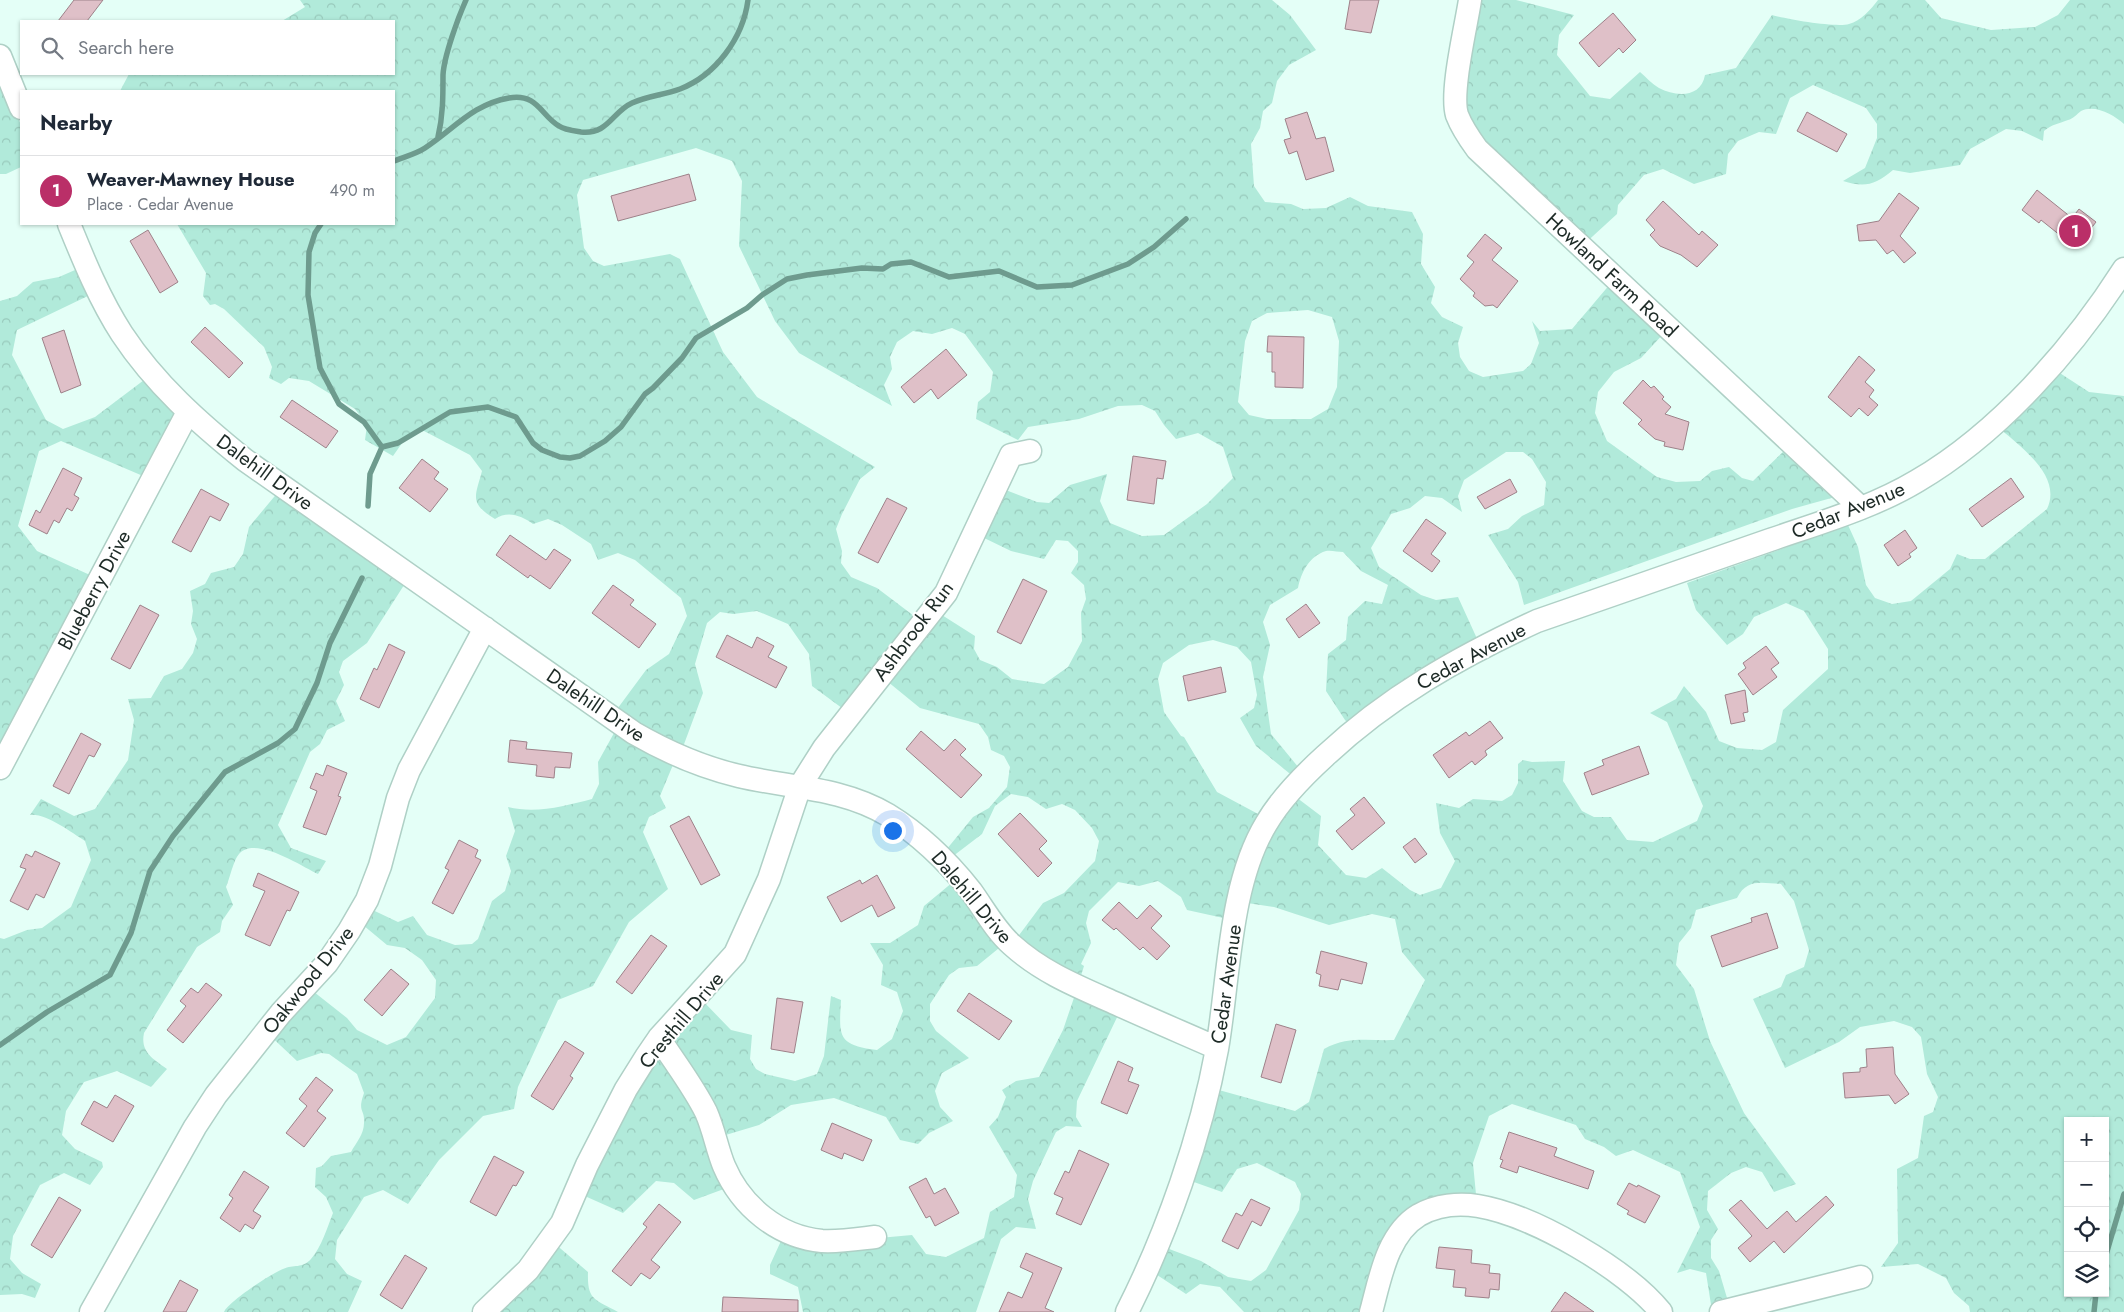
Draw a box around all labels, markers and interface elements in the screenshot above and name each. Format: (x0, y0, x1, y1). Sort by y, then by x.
search box (20, 20, 395, 75)
icon: search (38, 34, 66, 62)
text: Search here (78, 34, 174, 61)
text: Nearby (40, 108, 112, 138)
text: Weaver-Mawney House (87, 166, 295, 193)
text: 1 (52, 179, 60, 202)
text: 490 m (330, 179, 375, 202)
text: Place · Cedar Avenue (87, 193, 234, 216)
street label: Howland Farm Road (1539, 206, 1684, 344)
pin: 1 (2059, 212, 2091, 250)
street label: Dalehill Drive (210, 427, 319, 517)
street label: Cedar Avenue (1787, 475, 1909, 546)
street label: Blueberry Drive (51, 525, 138, 655)
street label: Ashbrook Run (866, 575, 961, 687)
street label: Cedar Avenue (1411, 615, 1531, 697)
street label: Dalehill Drive (541, 662, 651, 749)
your location (880, 818, 906, 844)
street label: Dalehill Drive (924, 845, 1019, 950)
street label: Oakwood Drive (256, 920, 361, 1041)
street label: Cedar Avenue (1204, 923, 1249, 1046)
street label: Cresthill Drive (632, 966, 731, 1075)
map controls (2064, 1117, 2109, 1297)
button: + (2064, 1117, 2109, 1162)
button: − (2064, 1162, 2109, 1207)
button: locate (2064, 1207, 2109, 1252)
button: layers (2064, 1252, 2109, 1297)

